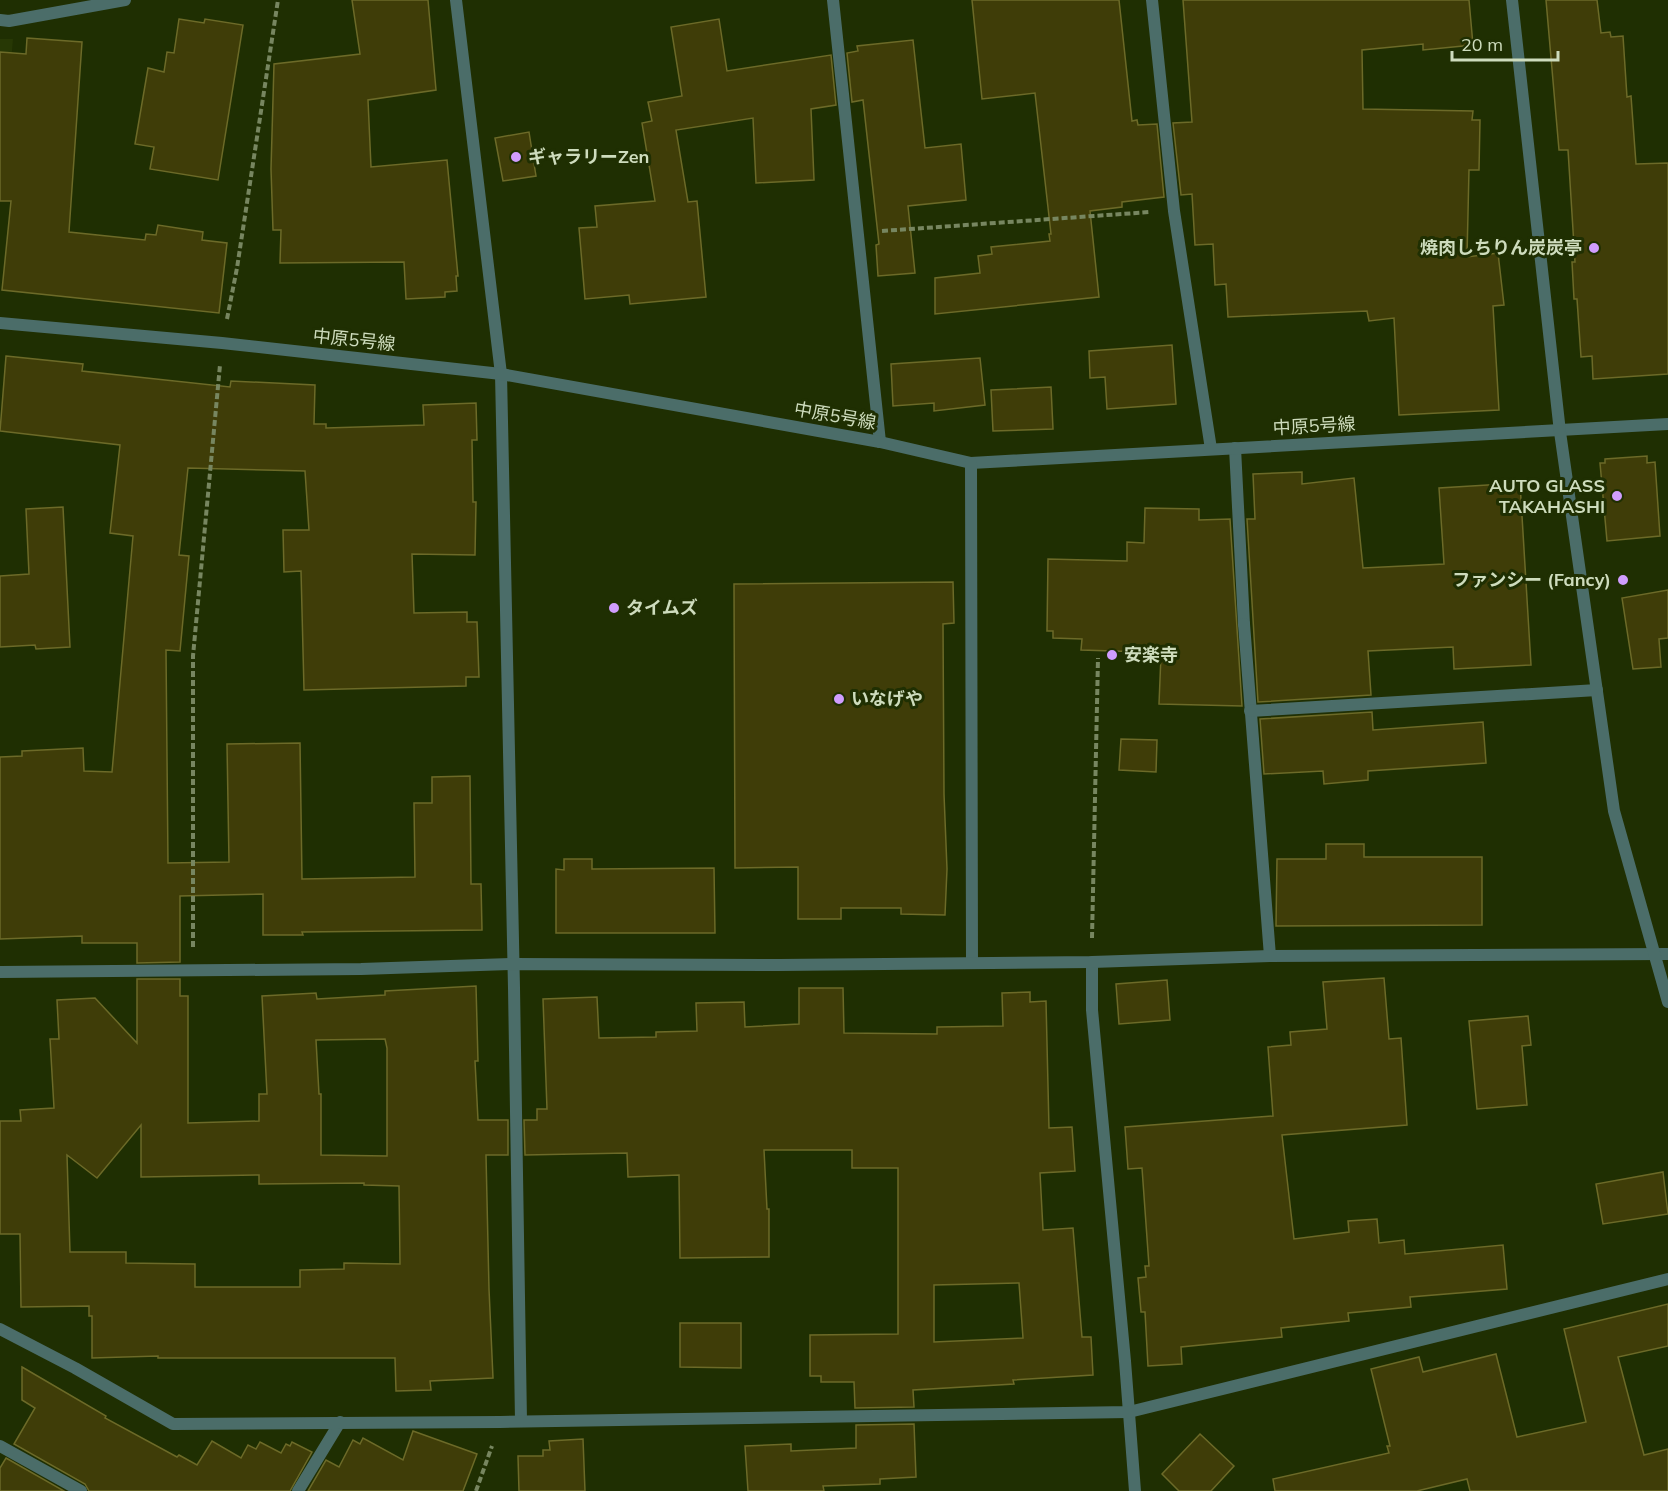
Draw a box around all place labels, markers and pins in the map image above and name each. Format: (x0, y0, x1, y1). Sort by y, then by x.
place label: ギャラリーZen (528, 145, 649, 168)
marker: ギャラリーZen (509, 150, 523, 164)
place label: 焼肉しちりん炭炭亭 (1420, 236, 1582, 259)
marker: 焼肉しちりん炭炭亭 (1587, 241, 1601, 255)
place label: AUTO GLASS TAKAHASHI (1489, 474, 1605, 518)
marker: AUTO GLASS TAKAHASHI (1610, 489, 1624, 503)
place label: ファンシー (Fancy) (1452, 568, 1611, 591)
marker: ファンシー (Fancy) (1616, 573, 1630, 587)
place label: タイムズ (626, 596, 698, 619)
marker: タイムズ (607, 601, 621, 615)
place label: 安楽寺 (1124, 643, 1178, 666)
marker: 安楽寺 (1105, 648, 1119, 662)
place label: いなげや (851, 687, 923, 710)
marker: いなげや (832, 692, 846, 706)

